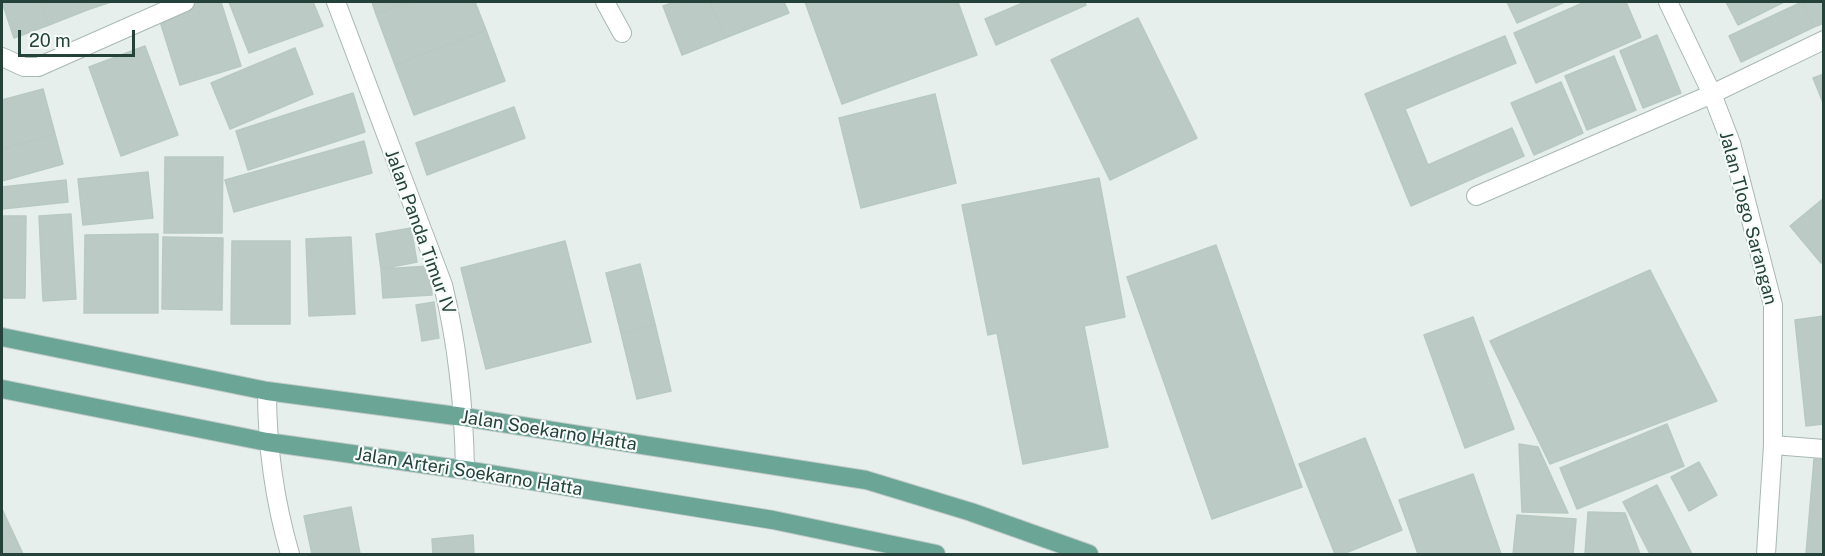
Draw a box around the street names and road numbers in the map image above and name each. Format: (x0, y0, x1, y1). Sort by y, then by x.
street label: Jalan Tlogo Sarangan (1714, 129, 1782, 307)
street label: Jalan Panda Timur IV (380, 147, 460, 317)
street label: Jalan Soekarno Hatta (460, 406, 638, 456)
street label: Jalan Arteri Soekarno Hatta (354, 443, 584, 501)

